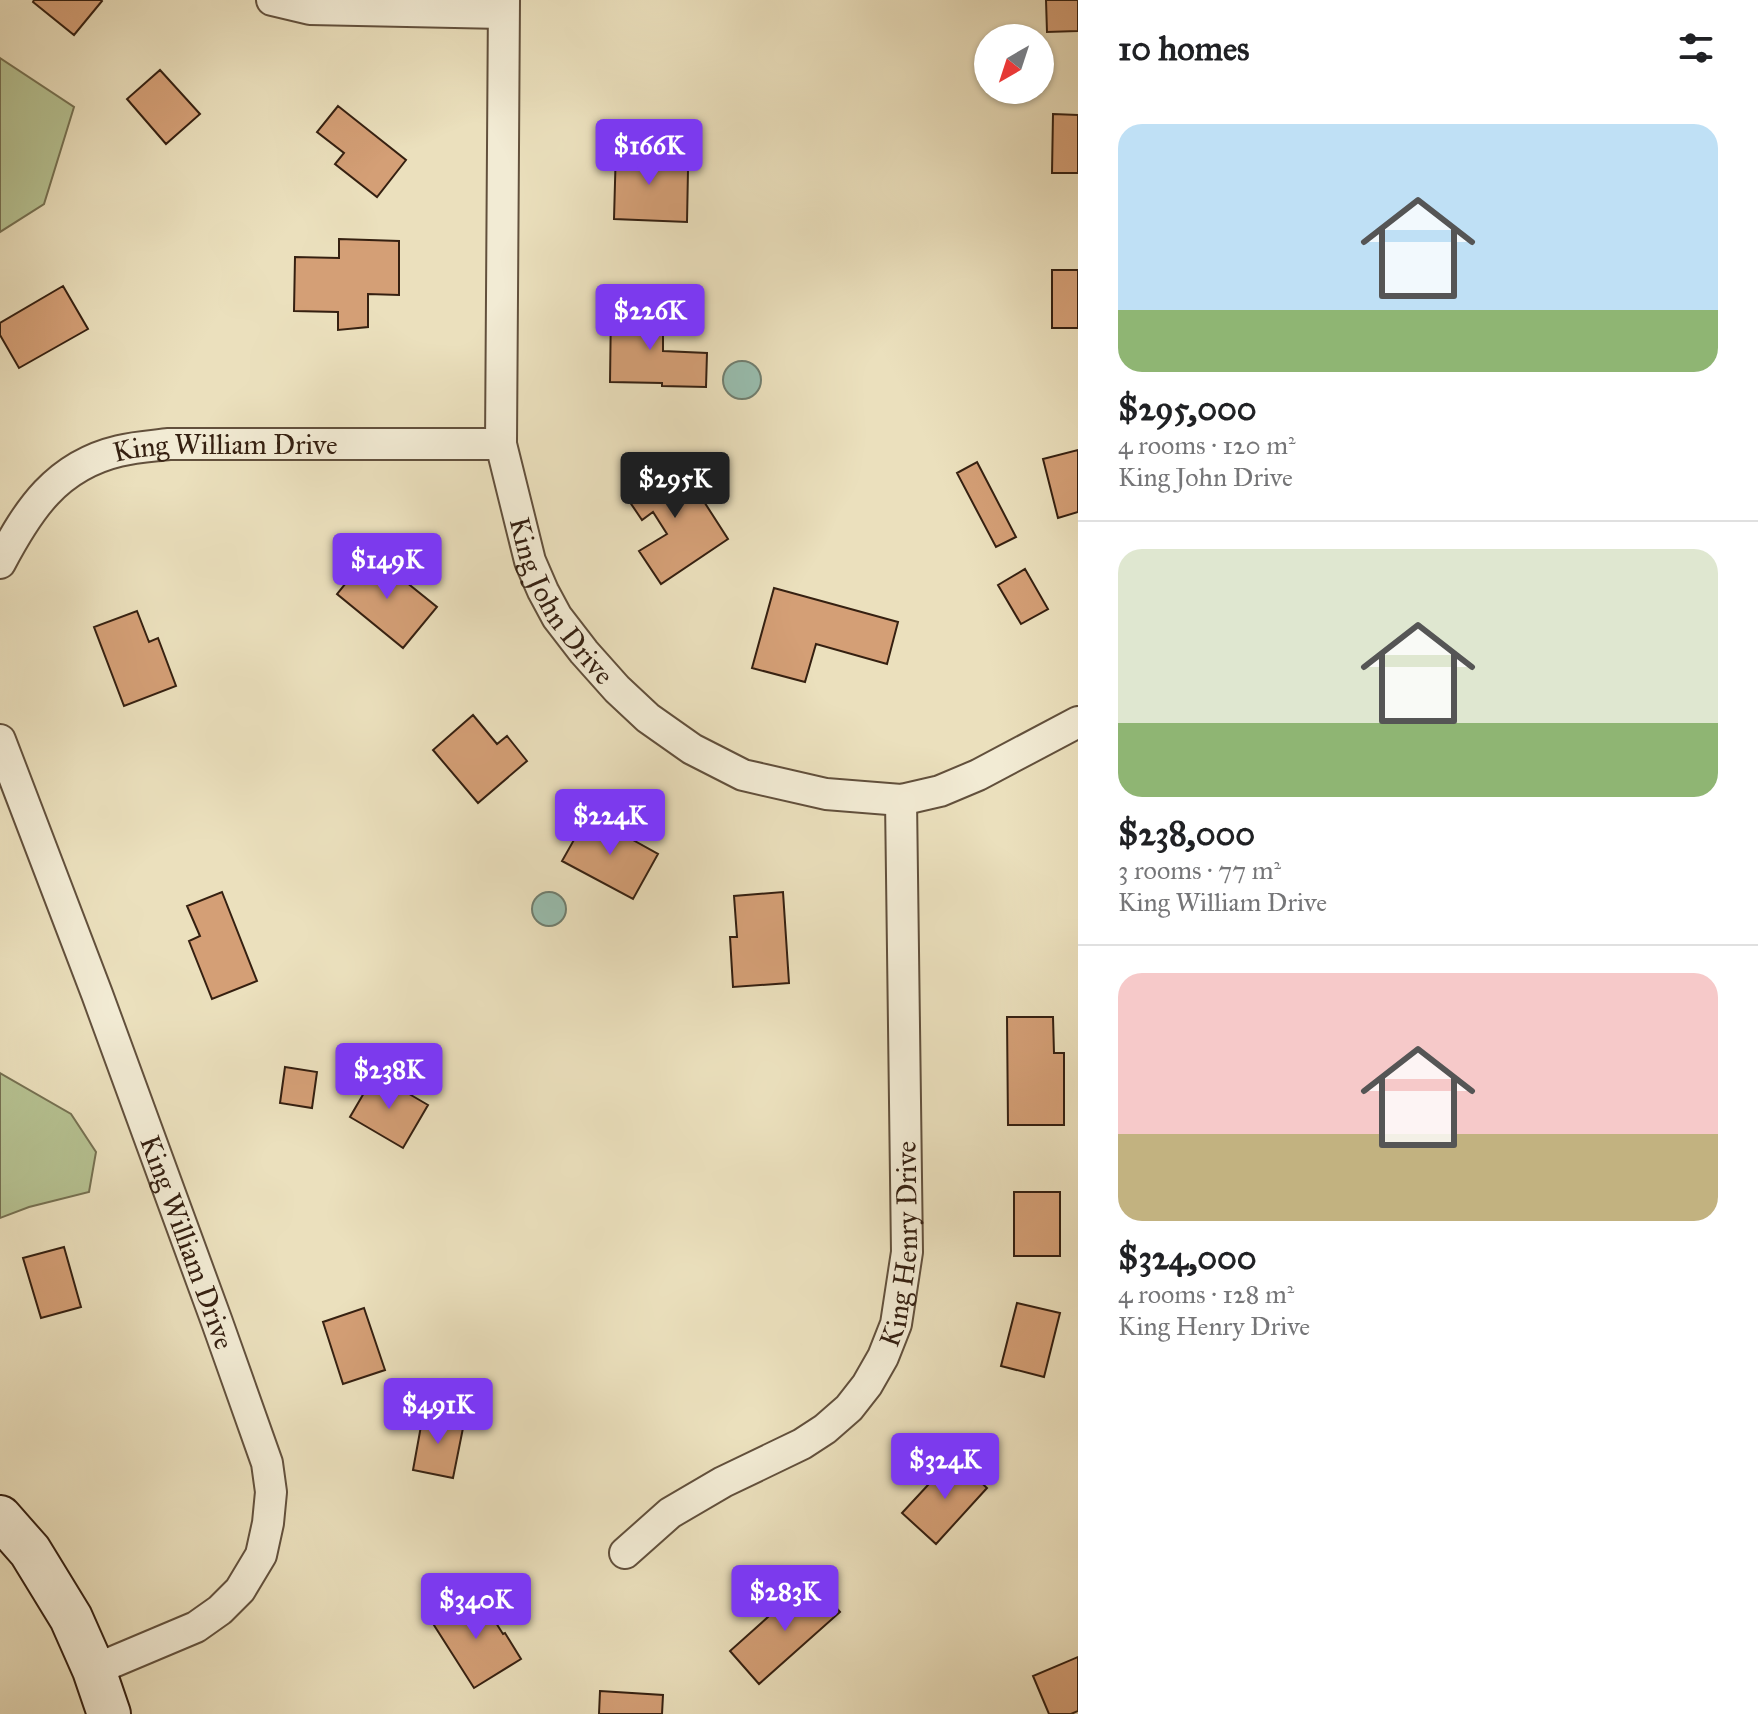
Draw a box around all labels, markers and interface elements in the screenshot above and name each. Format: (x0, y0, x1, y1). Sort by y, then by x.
north arrow (974, 24, 1054, 104)
map controls (974, 24, 1054, 104)
icon: filters (1674, 26, 1718, 70)
text: 10 homes (1118, 28, 1249, 69)
pin: $166K (593, 119, 705, 187)
text: $166K (614, 129, 684, 161)
icon: home (1346, 176, 1490, 320)
pin: $226K (594, 284, 706, 352)
text: $226K (614, 294, 686, 326)
text: $295,000 (1118, 388, 1257, 429)
street label: King William Drive (109, 427, 338, 469)
text: 4 rooms · 120 m² (1118, 429, 1296, 461)
pin: $295K (619, 452, 731, 520)
text: King John Drive (1118, 461, 1293, 493)
text: $295K (639, 462, 711, 494)
street label: King John Drive (502, 513, 622, 691)
pin: $149K (331, 533, 443, 601)
text: $149K (351, 543, 423, 575)
icon: home (1346, 601, 1490, 745)
pin: $224K (554, 789, 666, 857)
text: $224K (573, 799, 647, 831)
text: $238,000 (1118, 813, 1255, 854)
text: 3 rooms · 77 m² (1118, 854, 1281, 886)
text: King William Drive (1118, 886, 1327, 918)
icon: home (1346, 1025, 1490, 1169)
pin: $238K (333, 1043, 445, 1111)
text: $238K (353, 1053, 425, 1085)
street label: King William Drive (133, 1130, 243, 1354)
street label: King Henry Drive (871, 1141, 925, 1352)
text: $324,000 (1118, 1237, 1257, 1278)
text: 4 rooms · 128 m² (1118, 1278, 1294, 1310)
text: King Henry Drive (1118, 1310, 1310, 1342)
pin: $491K (382, 1378, 494, 1446)
text: $491K (402, 1388, 474, 1420)
pin: $324K (889, 1433, 1001, 1501)
text: $324K (909, 1443, 981, 1475)
pin: $283K (729, 1565, 841, 1633)
pin: $340K (420, 1573, 532, 1641)
text: $283K (749, 1575, 821, 1607)
text: $340K (439, 1583, 513, 1615)

